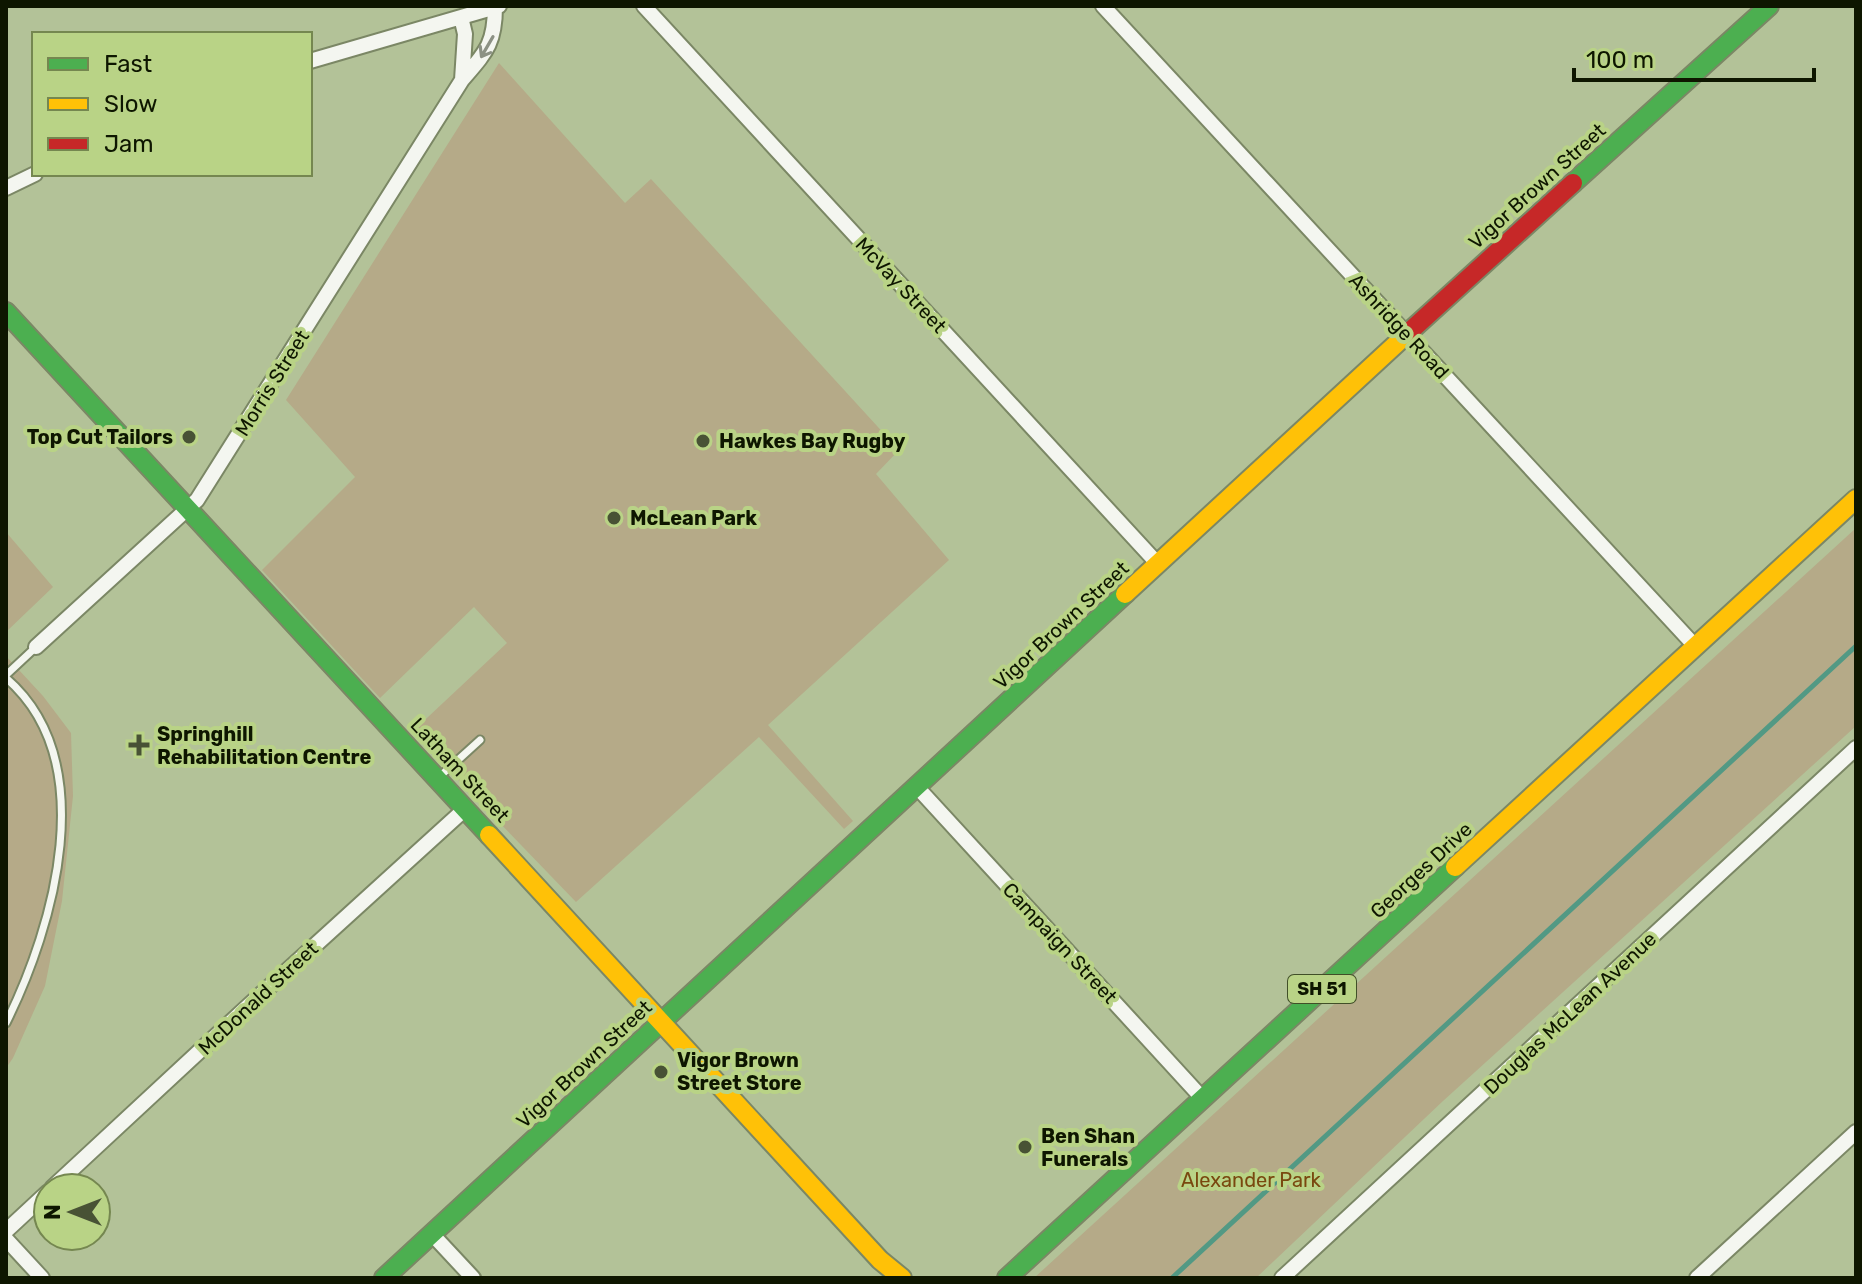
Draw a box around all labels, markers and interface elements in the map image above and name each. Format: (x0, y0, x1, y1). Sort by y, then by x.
legend (32, 32, 312, 176)
scale bar (1574, 32, 1814, 82)
one-way arrow (479, 35, 495, 58)
text: 100 m (1586, 46, 1654, 74)
text: Fast (104, 50, 152, 78)
text: Slow (104, 90, 157, 118)
street label: Vigor Brown Street (1463, 118, 1611, 254)
text: Jam (104, 130, 154, 158)
street label: McVay Street (851, 232, 952, 338)
street label: Ashridge Road (1344, 268, 1454, 384)
street label: Morris Street (230, 325, 314, 440)
place label: Top Cut Tailors (27, 425, 173, 449)
marker: Top Cut Tailors (180, 428, 198, 446)
place label: Hawkes Bay Rugby (719, 429, 905, 453)
marker: Hawkes Bay Rugby (694, 432, 712, 450)
place label: McLean Park (630, 506, 757, 530)
marker: McLean Park (605, 509, 623, 527)
street label: Vigor Brown Street (988, 556, 1134, 694)
street label: Latham Street (406, 713, 515, 827)
place label: Springhill Rehabilitation Centre (157, 722, 372, 769)
marker: Springhill Rehabilitation Centre (128, 734, 150, 756)
street label: Georges Drive (1365, 817, 1477, 923)
street label: Campaign Street (998, 878, 1122, 1009)
street label: Douglas McLean Avenue (1479, 927, 1661, 1099)
street label: McDonald Street (193, 936, 323, 1060)
road number: SH 51 (1288, 975, 1356, 1003)
street label: Vigor Brown Street (511, 995, 657, 1133)
place label: Vigor Brown Street Store (677, 1048, 802, 1095)
marker: Vigor Brown Street Store (652, 1063, 670, 1081)
place label: Ben Shan Funerals (1041, 1124, 1135, 1171)
marker: Ben Shan Funerals (1016, 1138, 1034, 1156)
park label: Alexander Park (1181, 1168, 1322, 1192)
north arrow (32, 1172, 112, 1252)
text: N (39, 1204, 66, 1220)

